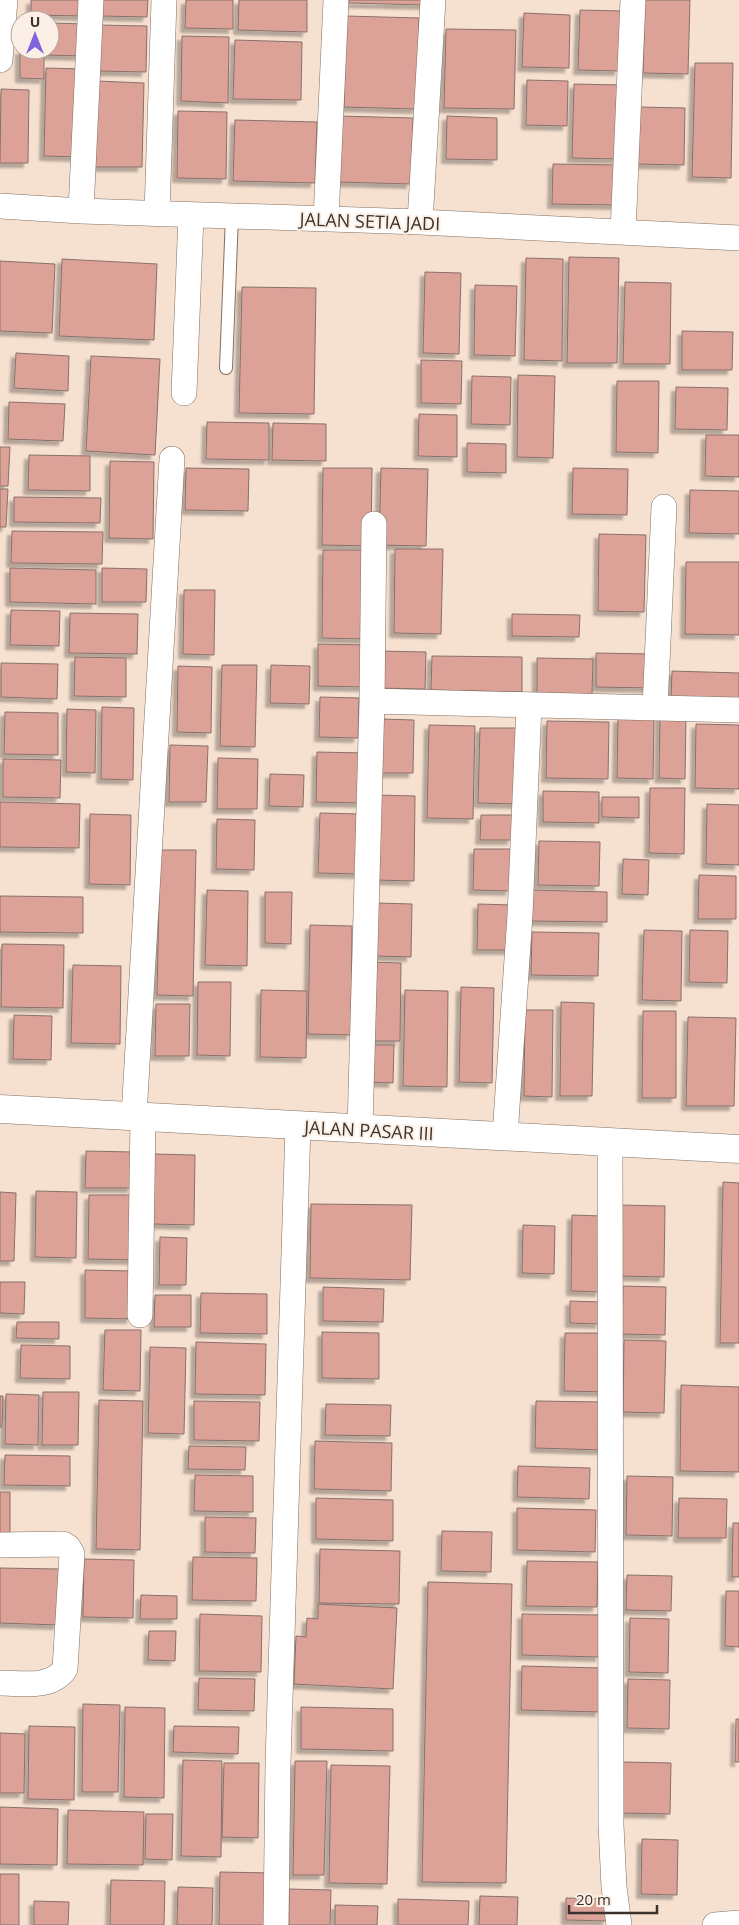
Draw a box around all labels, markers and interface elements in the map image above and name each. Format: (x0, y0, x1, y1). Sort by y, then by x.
north arrow (10, 10, 60, 60)
text: U (30, 12, 40, 31)
street label: JALAN SETIA JADI (297, 206, 441, 235)
street label: JALAN PASAR III (302, 1115, 434, 1145)
scale bar (569, 1882, 656, 1914)
text: 20 m (576, 1889, 611, 1909)

